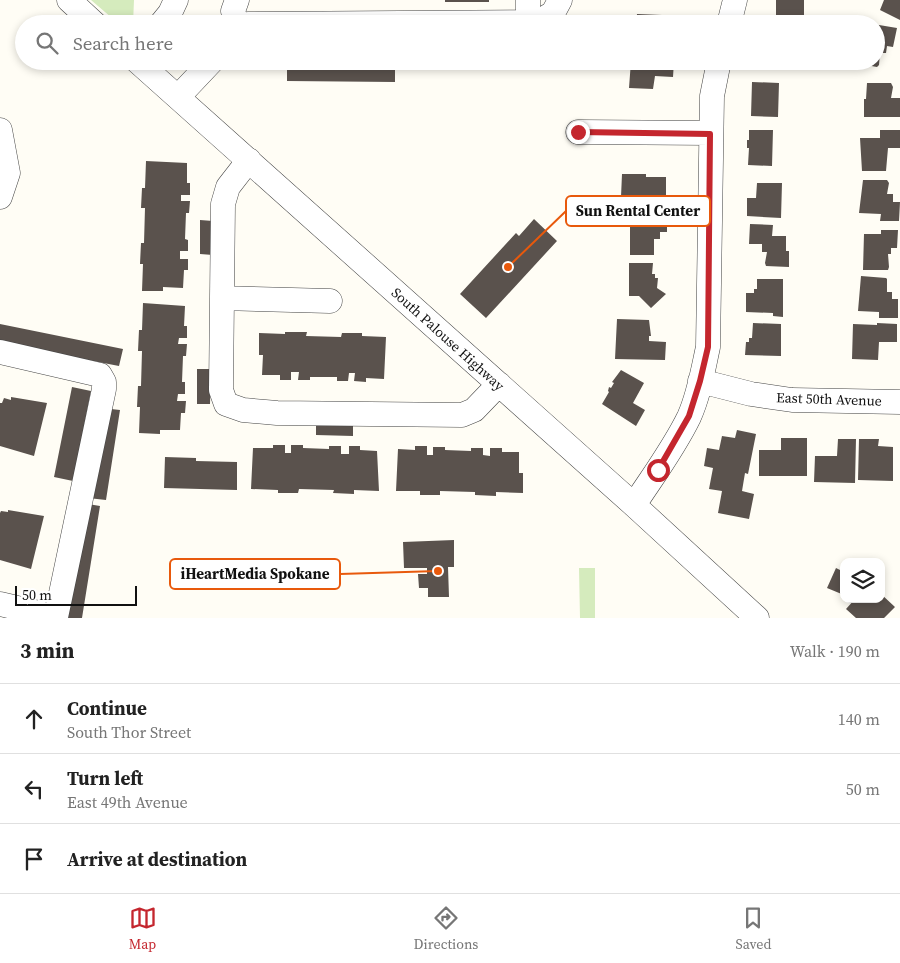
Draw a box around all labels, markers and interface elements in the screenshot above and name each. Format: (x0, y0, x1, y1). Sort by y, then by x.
search box (15, 15, 885, 70)
icon: search (33, 29, 61, 57)
text: Search here (73, 30, 173, 56)
route end (567, 121, 590, 144)
callout: Sun Rental Center (566, 196, 710, 226)
text: Sun Rental Center (576, 200, 700, 221)
street label: South Palouse Highway (387, 283, 509, 396)
street label: East 50th Avenue (776, 387, 882, 411)
route start (647, 459, 670, 482)
map controls (840, 558, 885, 603)
button: layers (840, 558, 885, 603)
callout: iHeartMedia Spokane (170, 559, 340, 589)
text: iHeartMedia Spokane (180, 563, 330, 584)
scale bar (15, 583, 138, 606)
text: 50 m (22, 585, 52, 605)
text: 3 min (20, 636, 75, 665)
text: Walk · 190 m (790, 640, 880, 662)
text: Continue (67, 695, 147, 721)
icon: ahead (20, 705, 48, 733)
text: 140 m (838, 708, 880, 730)
text: South Thor Street (67, 721, 191, 743)
text: Turn left (67, 765, 143, 791)
icon: left (20, 775, 48, 803)
text: 50 m (846, 778, 880, 800)
text: East 49th Avenue (67, 791, 188, 813)
icon: arrive (20, 845, 48, 873)
text: Arrive at destination (67, 846, 247, 872)
tab: Map (129, 904, 157, 954)
tab: Directions (414, 904, 478, 954)
tab: Saved (736, 904, 771, 954)

